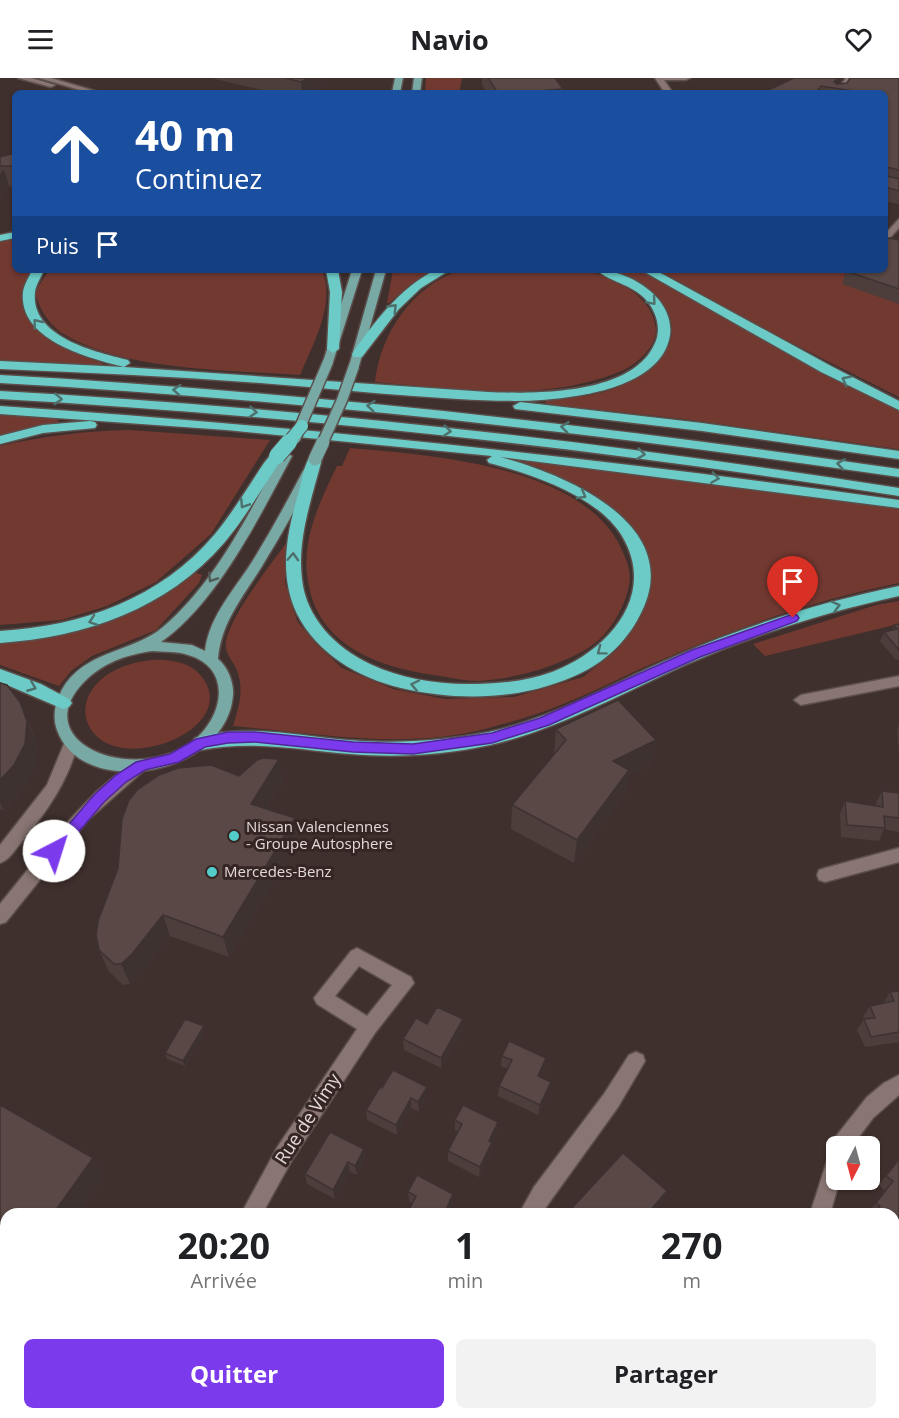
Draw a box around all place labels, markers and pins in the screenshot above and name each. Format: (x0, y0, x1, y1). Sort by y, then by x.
pin (767, 556, 818, 618)
place label: Nissan Valenciennes - Groupe Autosphere (246, 816, 393, 853)
marker: Nissan Valenciennes - Groupe Autosphere (227, 829, 241, 843)
place label: Mercedes-Benz (224, 861, 332, 881)
marker: Mercedes-Benz (205, 865, 219, 879)

